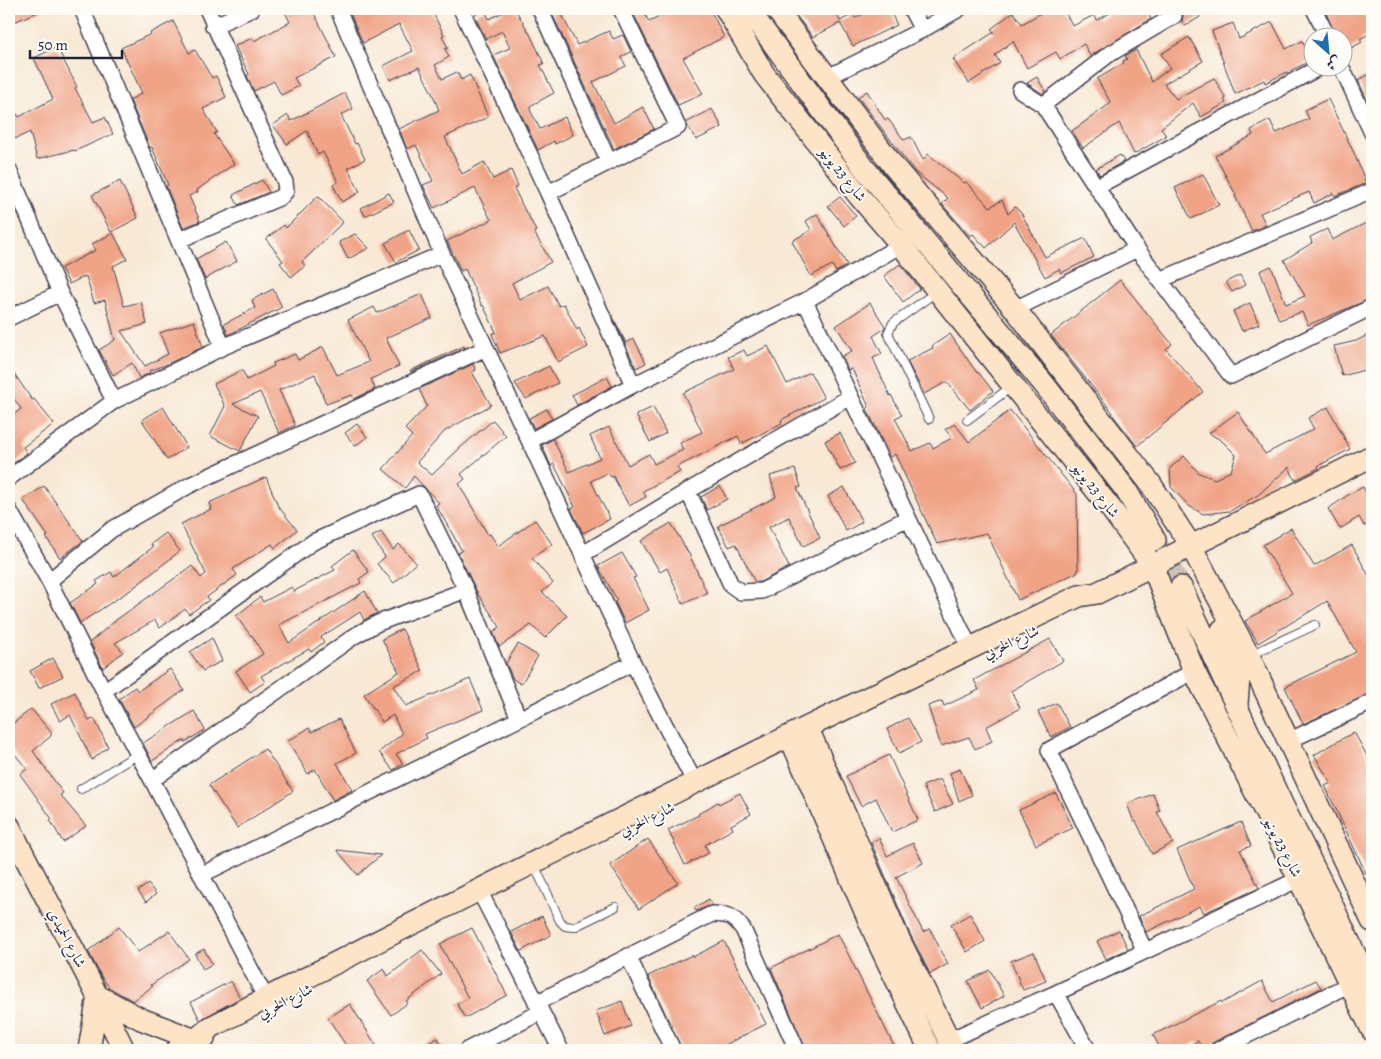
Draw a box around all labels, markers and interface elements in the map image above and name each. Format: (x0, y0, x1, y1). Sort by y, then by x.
scale bar (30, 28, 122, 60)
north arrow (1304, 28, 1354, 78)
text: 50 m (38, 35, 68, 55)
text: ش (1323, 52, 1344, 75)
street label: شارع 23 يونيو (811, 141, 871, 208)
street label: شارع 23 يونيو (1064, 457, 1124, 524)
street label: شارع الحربي (980, 620, 1043, 666)
street label: شارع الحربي (616, 797, 679, 844)
street label: شارع 23 يونيو (1256, 812, 1307, 882)
street label: شارع الحميدي (40, 905, 91, 972)
street label: شارع الحربي (254, 979, 317, 1026)

